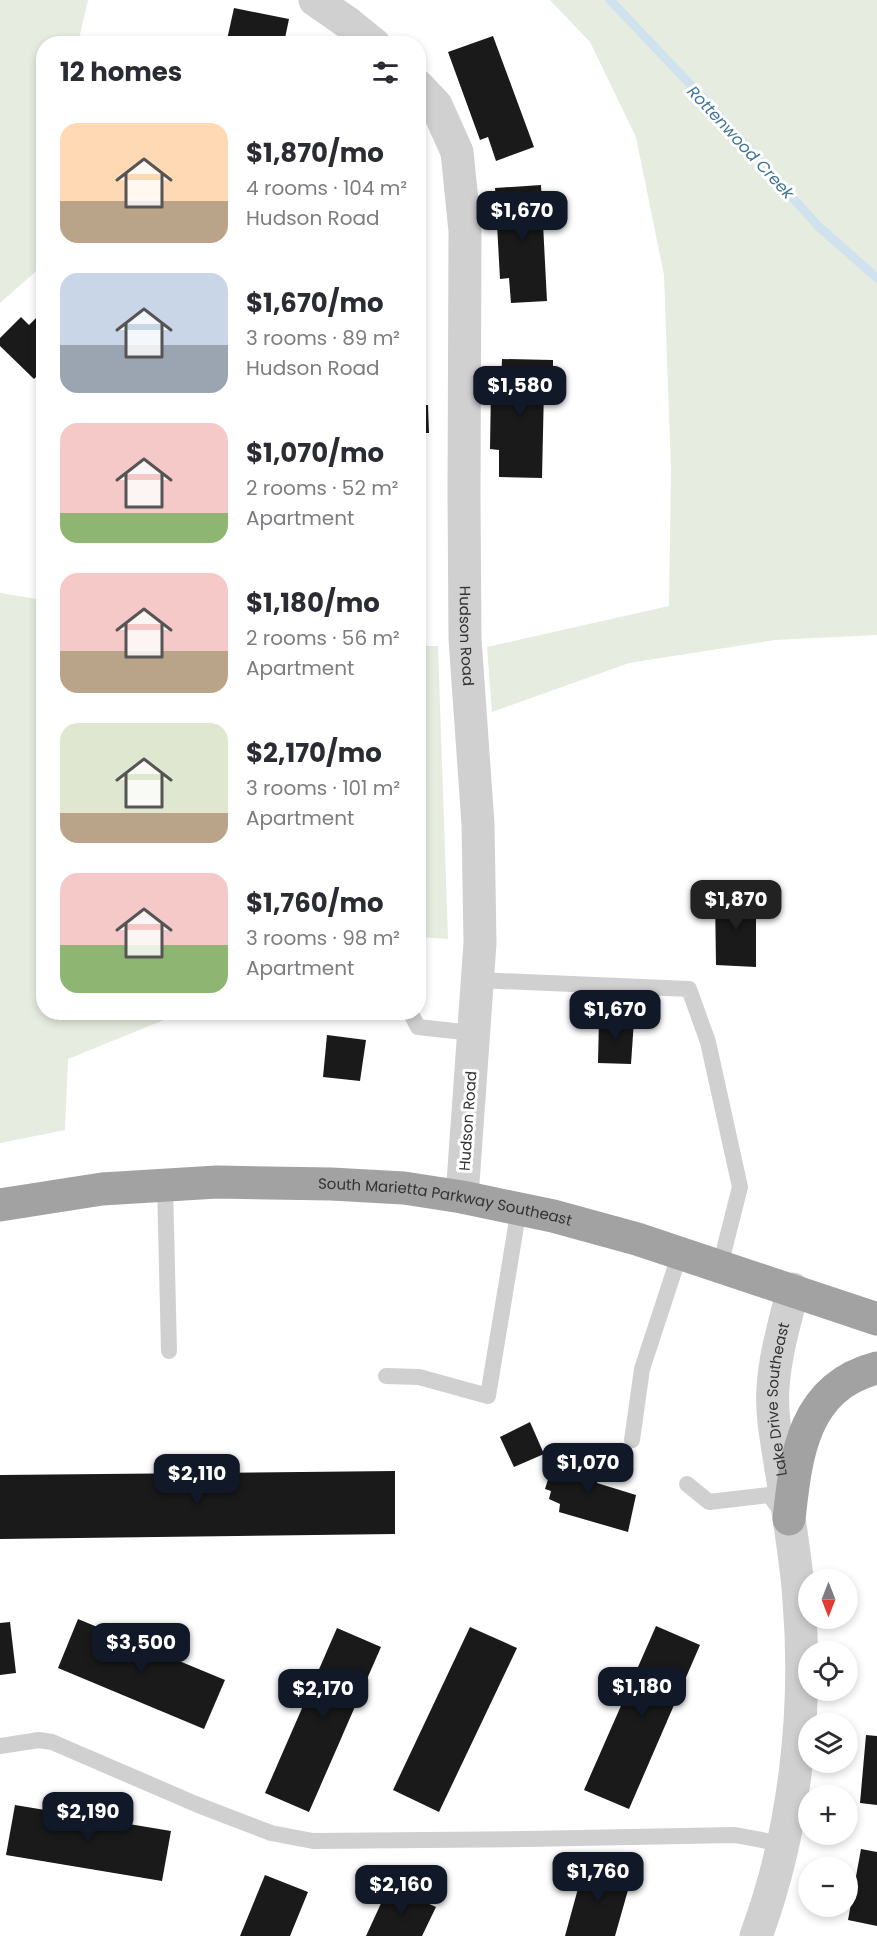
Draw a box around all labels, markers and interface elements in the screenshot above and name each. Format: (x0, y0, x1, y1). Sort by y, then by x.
text: 12 homes (60, 54, 182, 90)
icon: filters (369, 56, 402, 89)
water label: Rottenwood Creek (682, 81, 800, 205)
text: $1,870/mo (246, 135, 384, 171)
icon: home (108, 147, 180, 219)
text: 4 rooms · 104 m² (246, 174, 407, 202)
pin: $1,670 (473, 191, 571, 242)
text: $1,670 (491, 196, 553, 224)
text: Hudson Road (246, 204, 380, 232)
text: $1,670/mo (246, 285, 384, 321)
icon: home (108, 297, 180, 369)
text: 3 rooms · 89 m² (246, 324, 400, 352)
text: Hudson Road (246, 354, 380, 382)
pin: $1,580 (471, 366, 569, 417)
text: $1,580 (487, 371, 553, 399)
text: $1,070/mo (246, 435, 384, 471)
icon: home (108, 447, 180, 519)
text: 2 rooms · 52 m² (246, 474, 398, 502)
text: Apartment (246, 504, 354, 532)
text: $1,180/mo (246, 585, 380, 621)
street label: Hudson Road (455, 586, 479, 687)
icon: home (108, 597, 180, 669)
text: 2 rooms · 56 m² (246, 624, 400, 652)
text: Apartment (246, 654, 354, 682)
text: $2,170/mo (246, 735, 382, 771)
icon: home (108, 747, 180, 819)
text: 3 rooms · 101 m² (246, 774, 400, 802)
text: Apartment (246, 804, 354, 832)
pin: $1,870 (687, 880, 785, 931)
text: $1,760/mo (246, 885, 384, 921)
text: $1,870 (704, 885, 768, 913)
icon: home (108, 897, 180, 969)
text: 3 rooms · 98 m² (246, 924, 400, 952)
text: Apartment (246, 954, 354, 982)
pin: $1,670 (566, 990, 664, 1041)
text: $1,670 (584, 995, 646, 1023)
street label: Hudson Road (454, 1070, 481, 1172)
street label: South Marietta Parkway Southeast (318, 1173, 574, 1231)
street label: Lake Drive Southeast (762, 1320, 794, 1478)
pin: $1,070 (539, 1443, 637, 1494)
text: $1,070 (556, 1448, 620, 1476)
pin: $2,110 (148, 1454, 246, 1505)
text: $2,110 (168, 1459, 226, 1487)
north arrow (798, 1569, 858, 1629)
map controls (798, 1569, 858, 1917)
pin: $3,500 (92, 1623, 190, 1674)
text: $3,500 (106, 1628, 176, 1656)
button: locate (798, 1641, 858, 1701)
pin: $1,180 (593, 1667, 691, 1718)
pin: $2,170 (274, 1669, 372, 1720)
text: $1,180 (612, 1672, 672, 1700)
text: $2,170 (292, 1674, 354, 1702)
button: layers (798, 1713, 858, 1773)
button: + (798, 1785, 858, 1845)
pin: $2,190 (39, 1792, 137, 1843)
text: $2,190 (56, 1797, 120, 1825)
pin: $1,760 (549, 1852, 647, 1903)
text: $1,760 (567, 1857, 629, 1885)
button: − (798, 1857, 858, 1917)
pin: $2,160 (352, 1865, 450, 1916)
text: $2,160 (369, 1870, 433, 1898)

